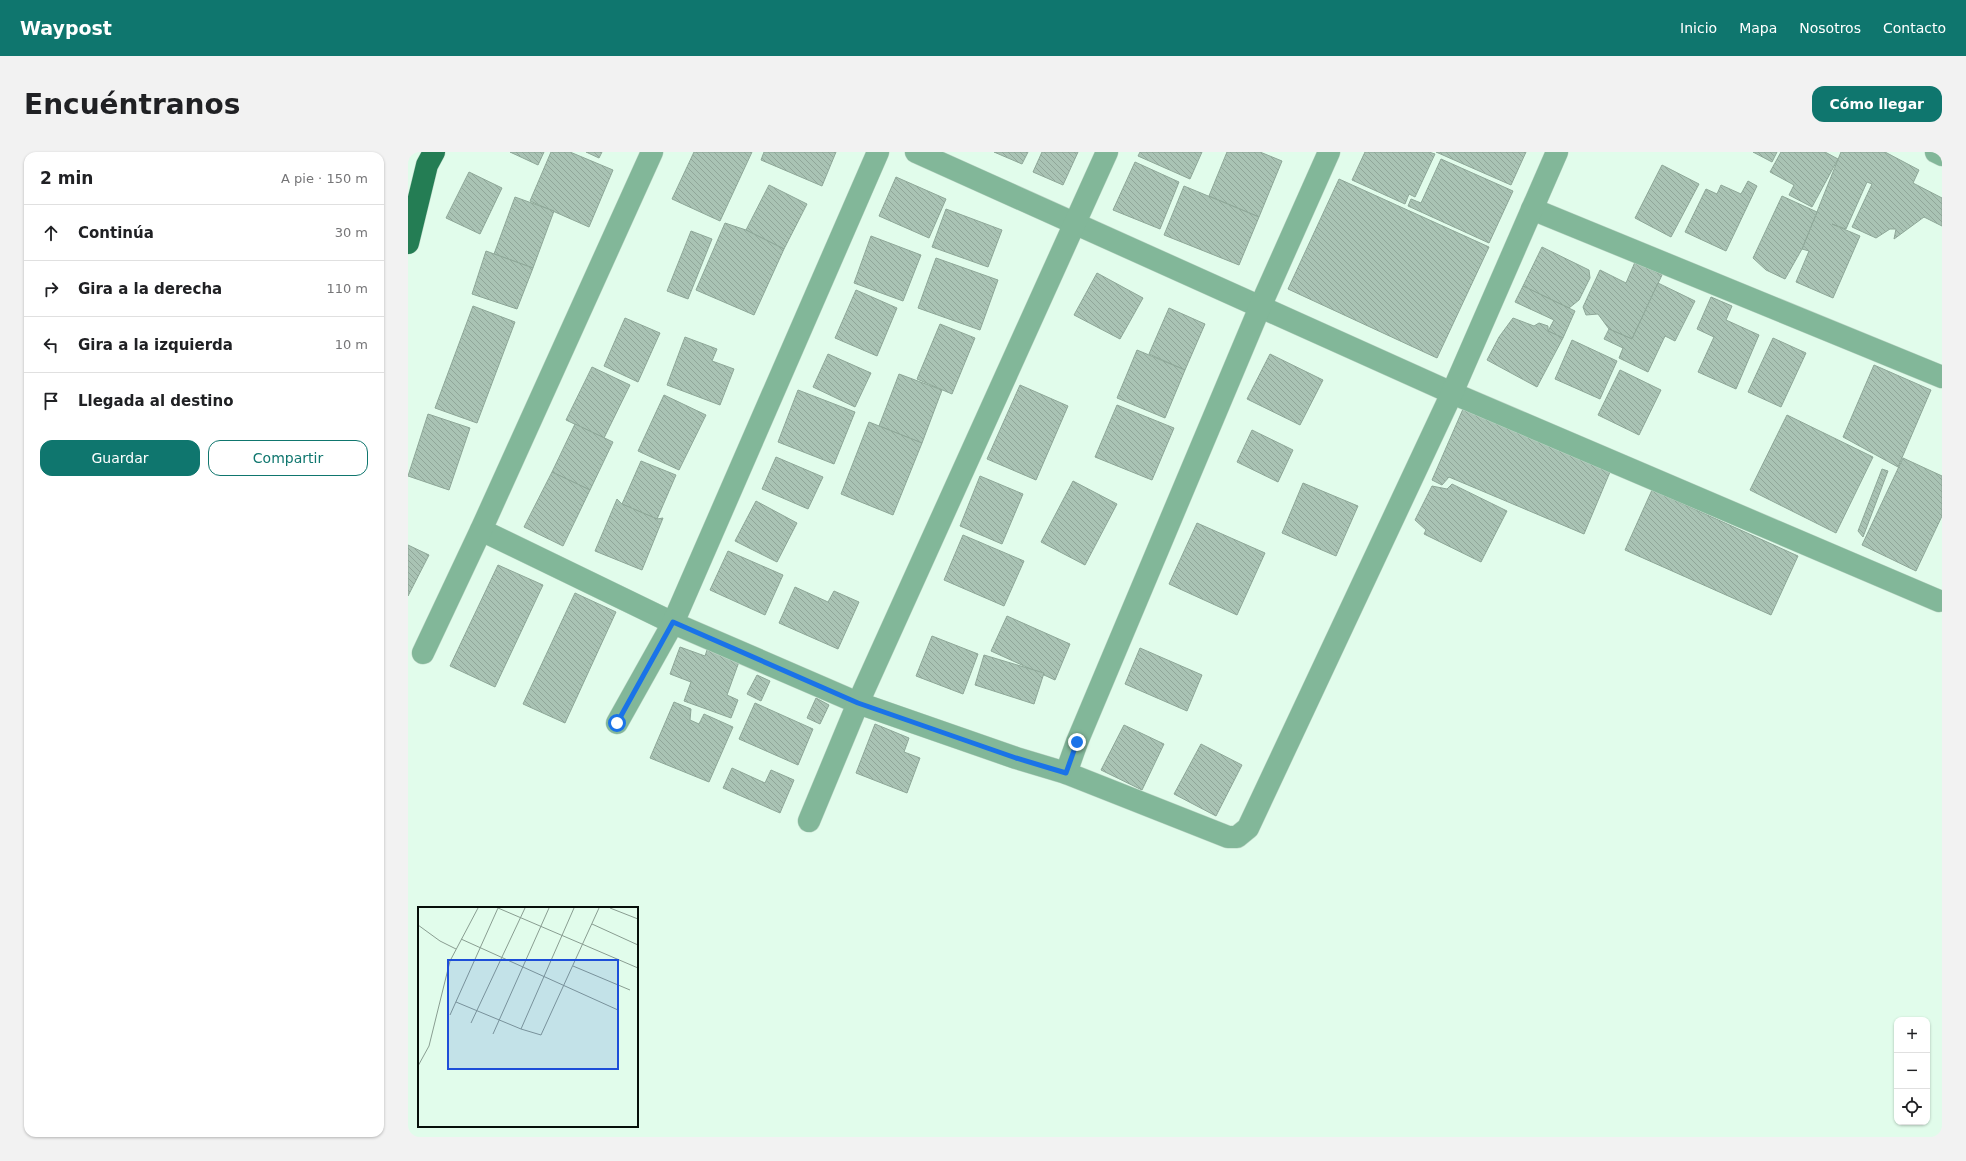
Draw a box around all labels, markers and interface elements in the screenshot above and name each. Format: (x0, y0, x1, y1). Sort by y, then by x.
text: Waypost (20, 17, 112, 39)
text: Inicio (1680, 20, 1717, 36)
text: Mapa (1739, 20, 1777, 36)
text: Nosotros (1799, 20, 1861, 36)
text: Contacto (1883, 20, 1946, 36)
button: Cómo llegar (1812, 86, 1942, 122)
text: Encuéntranos (24, 88, 240, 121)
text: 2 min (40, 168, 93, 188)
text: A pie · 150 m (281, 171, 368, 186)
icon: ahead (40, 222, 62, 244)
text: Continúa (78, 224, 154, 242)
text: 30 m (335, 225, 368, 240)
icon: right (40, 278, 62, 300)
text: Gira a la derecha (78, 280, 222, 298)
text: 110 m (326, 281, 368, 296)
icon: left (40, 334, 62, 356)
text: Gira a la izquierda (78, 336, 233, 354)
text: 10 m (335, 337, 368, 352)
icon: arrive (40, 390, 62, 412)
text: Llegada al destino (78, 392, 233, 410)
button: Guardar (40, 440, 200, 476)
button: Compartir (208, 440, 368, 476)
route start (608, 714, 626, 732)
route end (1068, 733, 1086, 751)
inset map (418, 907, 638, 1127)
map controls (1894, 1017, 1930, 1125)
button: + (1894, 1017, 1930, 1053)
button: − (1894, 1053, 1930, 1089)
button: locate (1894, 1089, 1930, 1125)

